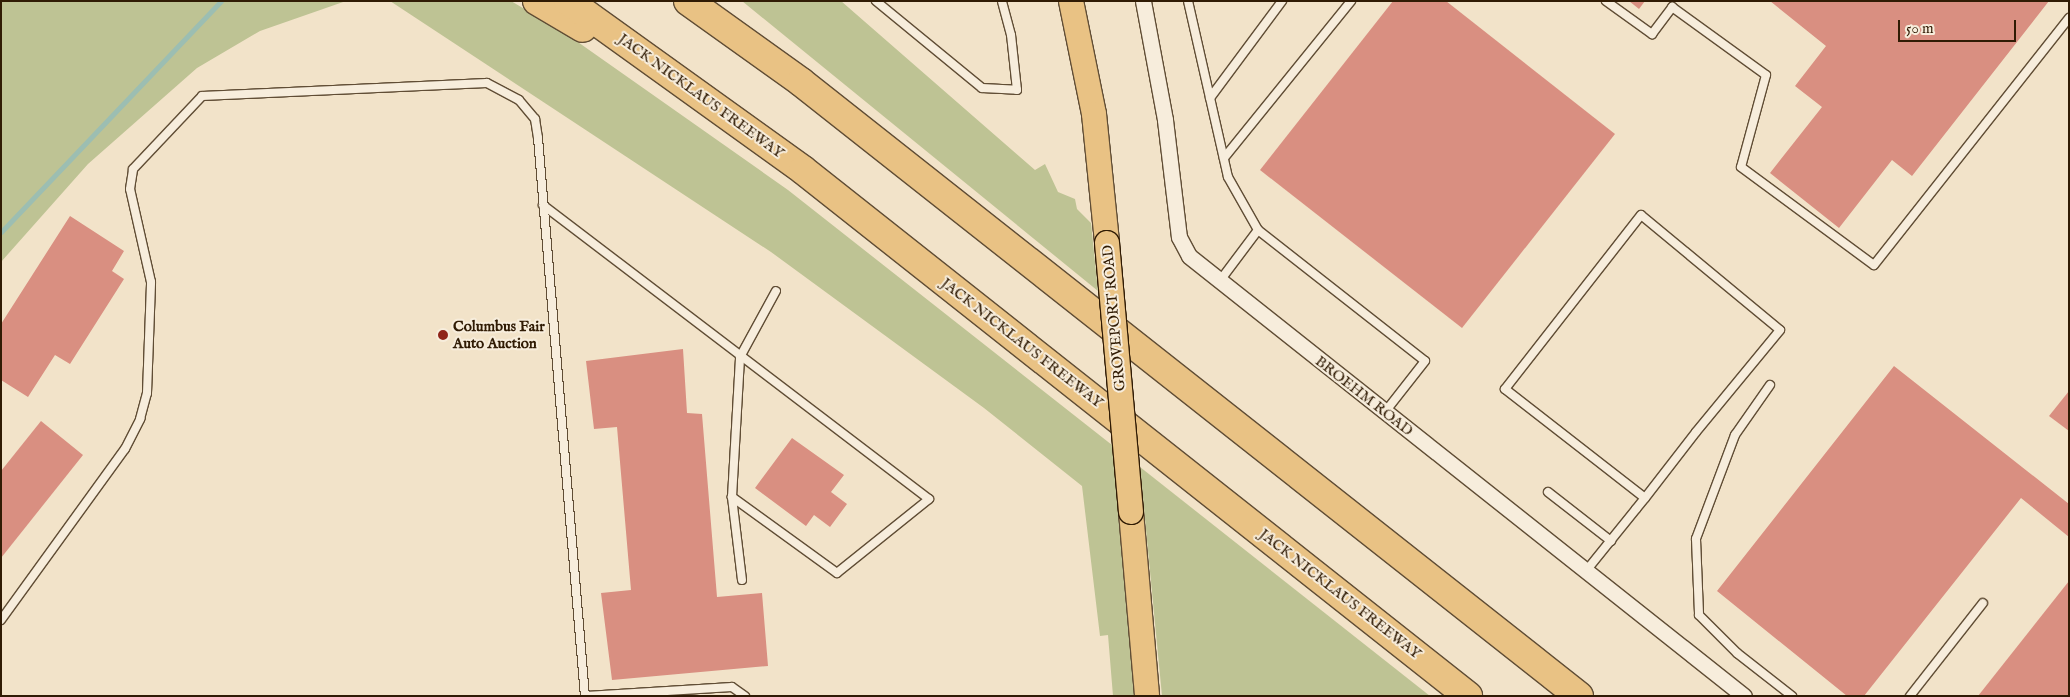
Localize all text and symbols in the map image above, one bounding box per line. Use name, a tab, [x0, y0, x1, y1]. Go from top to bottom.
scale bar	[1900, 10, 2018, 42]
text: 50 m	[1906, 19, 1934, 38]
street label: JACK NICKLAUS FREEWAY	[615, 30, 787, 162]
street label: GROVEPORT ROAD	[1099, 244, 1129, 392]
street label: JACK NICKLAUS FREEWAY	[937, 274, 1107, 412]
place label: Columbus Fair Auto Auction	[453, 317, 545, 352]
marker: Columbus Fair Auto Auction	[437, 329, 449, 341]
street label: BROEHM ROAD	[1311, 352, 1417, 440]
street label: JACK NICKLAUS FREEWAY	[1255, 525, 1425, 663]

